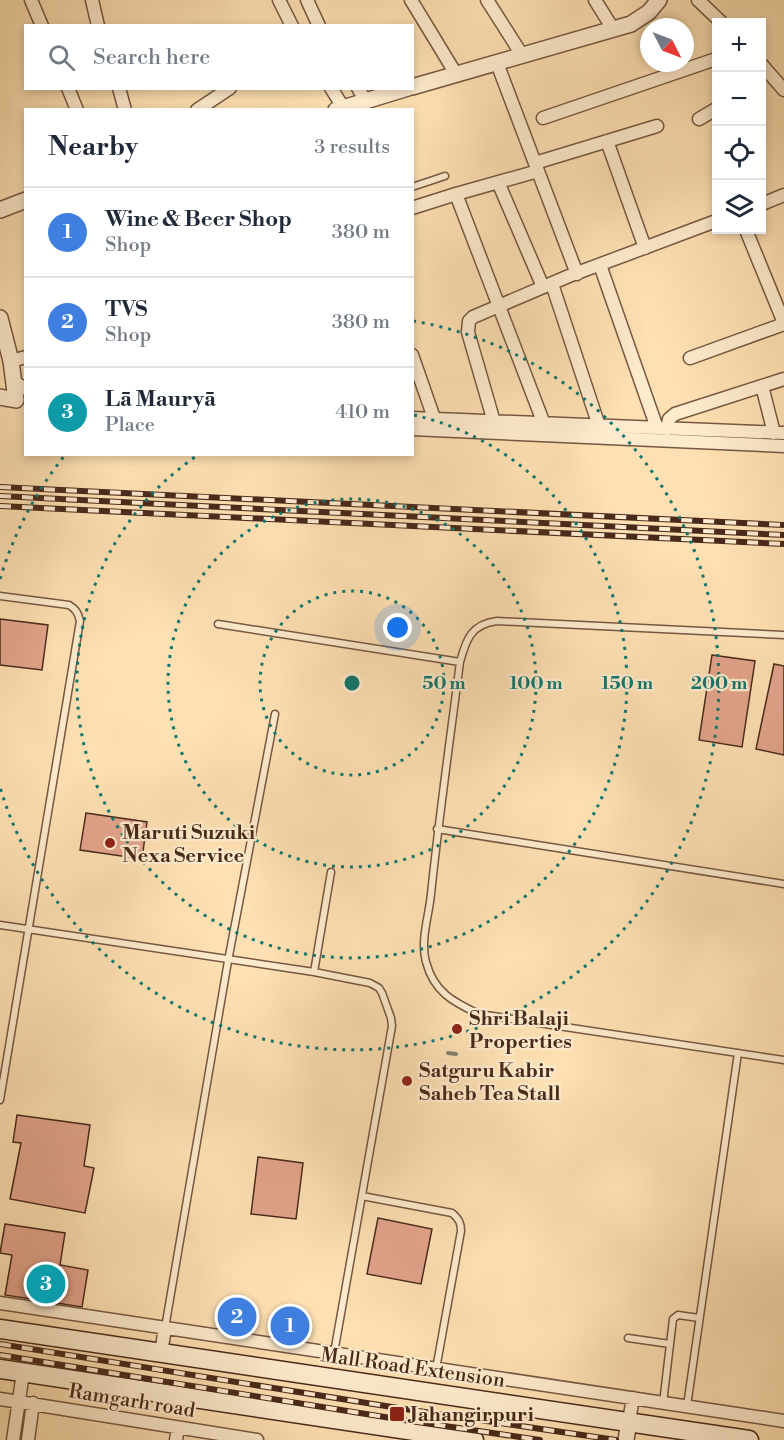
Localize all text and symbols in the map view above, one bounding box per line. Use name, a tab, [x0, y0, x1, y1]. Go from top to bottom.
north arrow	[640, 18, 694, 72]
map controls	[712, 18, 766, 234]
button: +	[712, 18, 766, 72]
search box	[24, 24, 414, 90]
icon: search	[45, 41, 78, 74]
text: Search here	[93, 44, 210, 71]
button: −	[712, 72, 766, 126]
button: locate	[712, 126, 766, 180]
text: Nearby	[48, 131, 138, 163]
text: 3 results	[314, 135, 390, 160]
button: layers	[712, 180, 766, 234]
text: Wine & Beer Shop	[105, 206, 292, 233]
text: 1	[63, 220, 72, 245]
text: 380 m	[332, 220, 390, 245]
text: Shop	[105, 233, 151, 258]
text: TVS	[105, 296, 147, 323]
text: 2	[61, 310, 74, 335]
text: 380 m	[332, 310, 390, 335]
text: Shop	[105, 323, 151, 348]
text: Lā Mauryā	[105, 386, 216, 413]
text: 3	[61, 400, 74, 425]
text: 410 m	[335, 400, 390, 425]
text: Place	[105, 413, 155, 438]
your location	[383, 613, 412, 642]
text: 50 m	[422, 672, 466, 695]
text: 100 m	[509, 672, 563, 695]
text: 150 m	[601, 672, 654, 695]
text: 200 m	[691, 672, 748, 695]
centre of rings	[342, 673, 362, 693]
place label: Maruti Suzuki Nexa Service	[122, 821, 256, 869]
marker: Maruti Suzuki Nexa Service	[103, 836, 117, 850]
place label: Shri Balaji Properties	[469, 1007, 572, 1055]
marker: Shri Balaji Properties	[450, 1022, 464, 1036]
place label: Satguru Kabir Saheb Tea Stall	[419, 1059, 561, 1107]
marker: Satguru Kabir Saheb Tea Stall	[400, 1074, 414, 1088]
pin: 3	[26, 1262, 66, 1306]
pin: 2	[218, 1294, 256, 1340]
pin: 1	[270, 1304, 310, 1348]
street label: Mall Road Extension	[319, 1343, 507, 1394]
street label: Ramgarh road	[67, 1379, 198, 1424]
place label: Jahangirpuri	[407, 1403, 535, 1428]
marker: Jahangirpuri	[388, 1405, 406, 1423]

